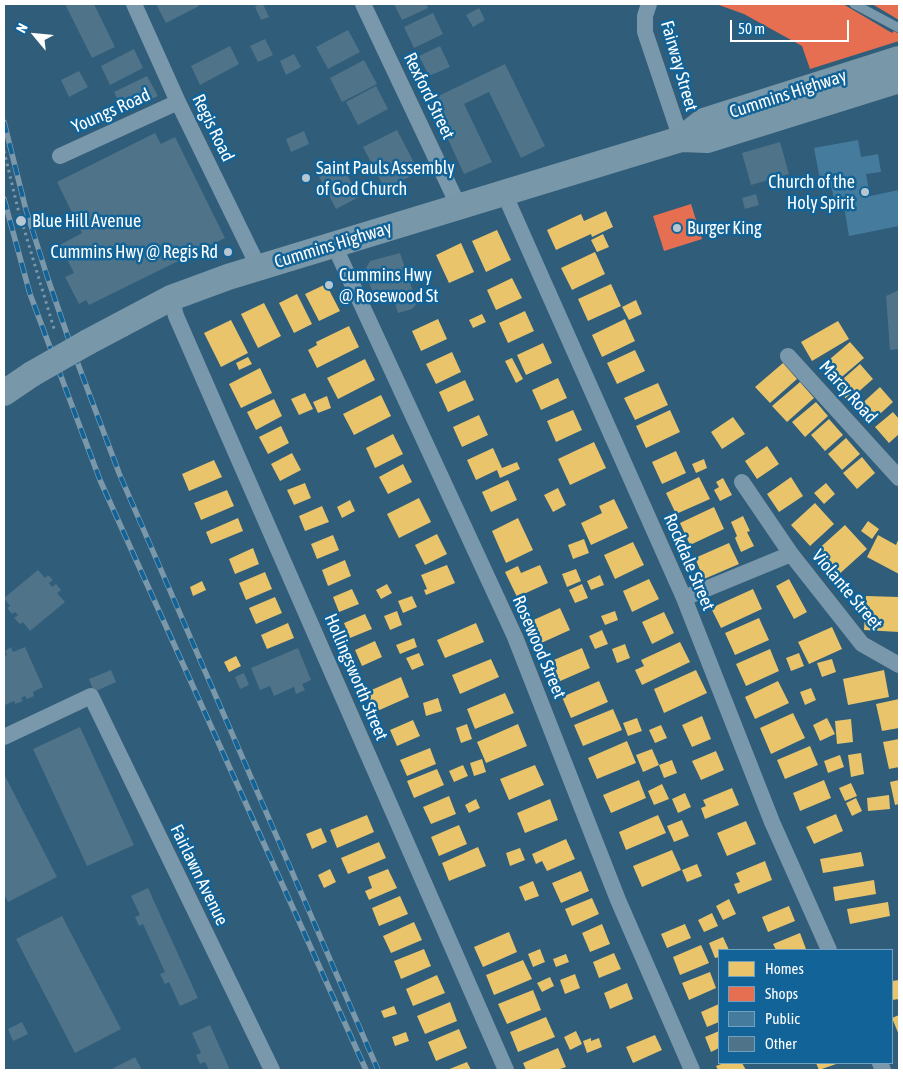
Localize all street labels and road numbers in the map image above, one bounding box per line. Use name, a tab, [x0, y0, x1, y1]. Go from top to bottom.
street label: Fairway Street	[656, 18, 702, 114]
street label: Rexford Street	[399, 49, 459, 143]
street label: Cummins Highway	[727, 65, 849, 123]
street label: Youngs Road	[68, 84, 154, 138]
street label: Regis Road	[187, 91, 239, 165]
street label: Cummins Highway	[272, 217, 394, 273]
street label: Marcy Road	[814, 356, 882, 428]
street label: Rockdale Street	[659, 510, 719, 614]
street label: Violante Street	[807, 545, 887, 635]
street label: Rosewood Street	[508, 592, 570, 702]
street label: Hollingsworth Street	[320, 610, 392, 744]
street label: Fairlawn Avenue	[165, 821, 233, 929]

